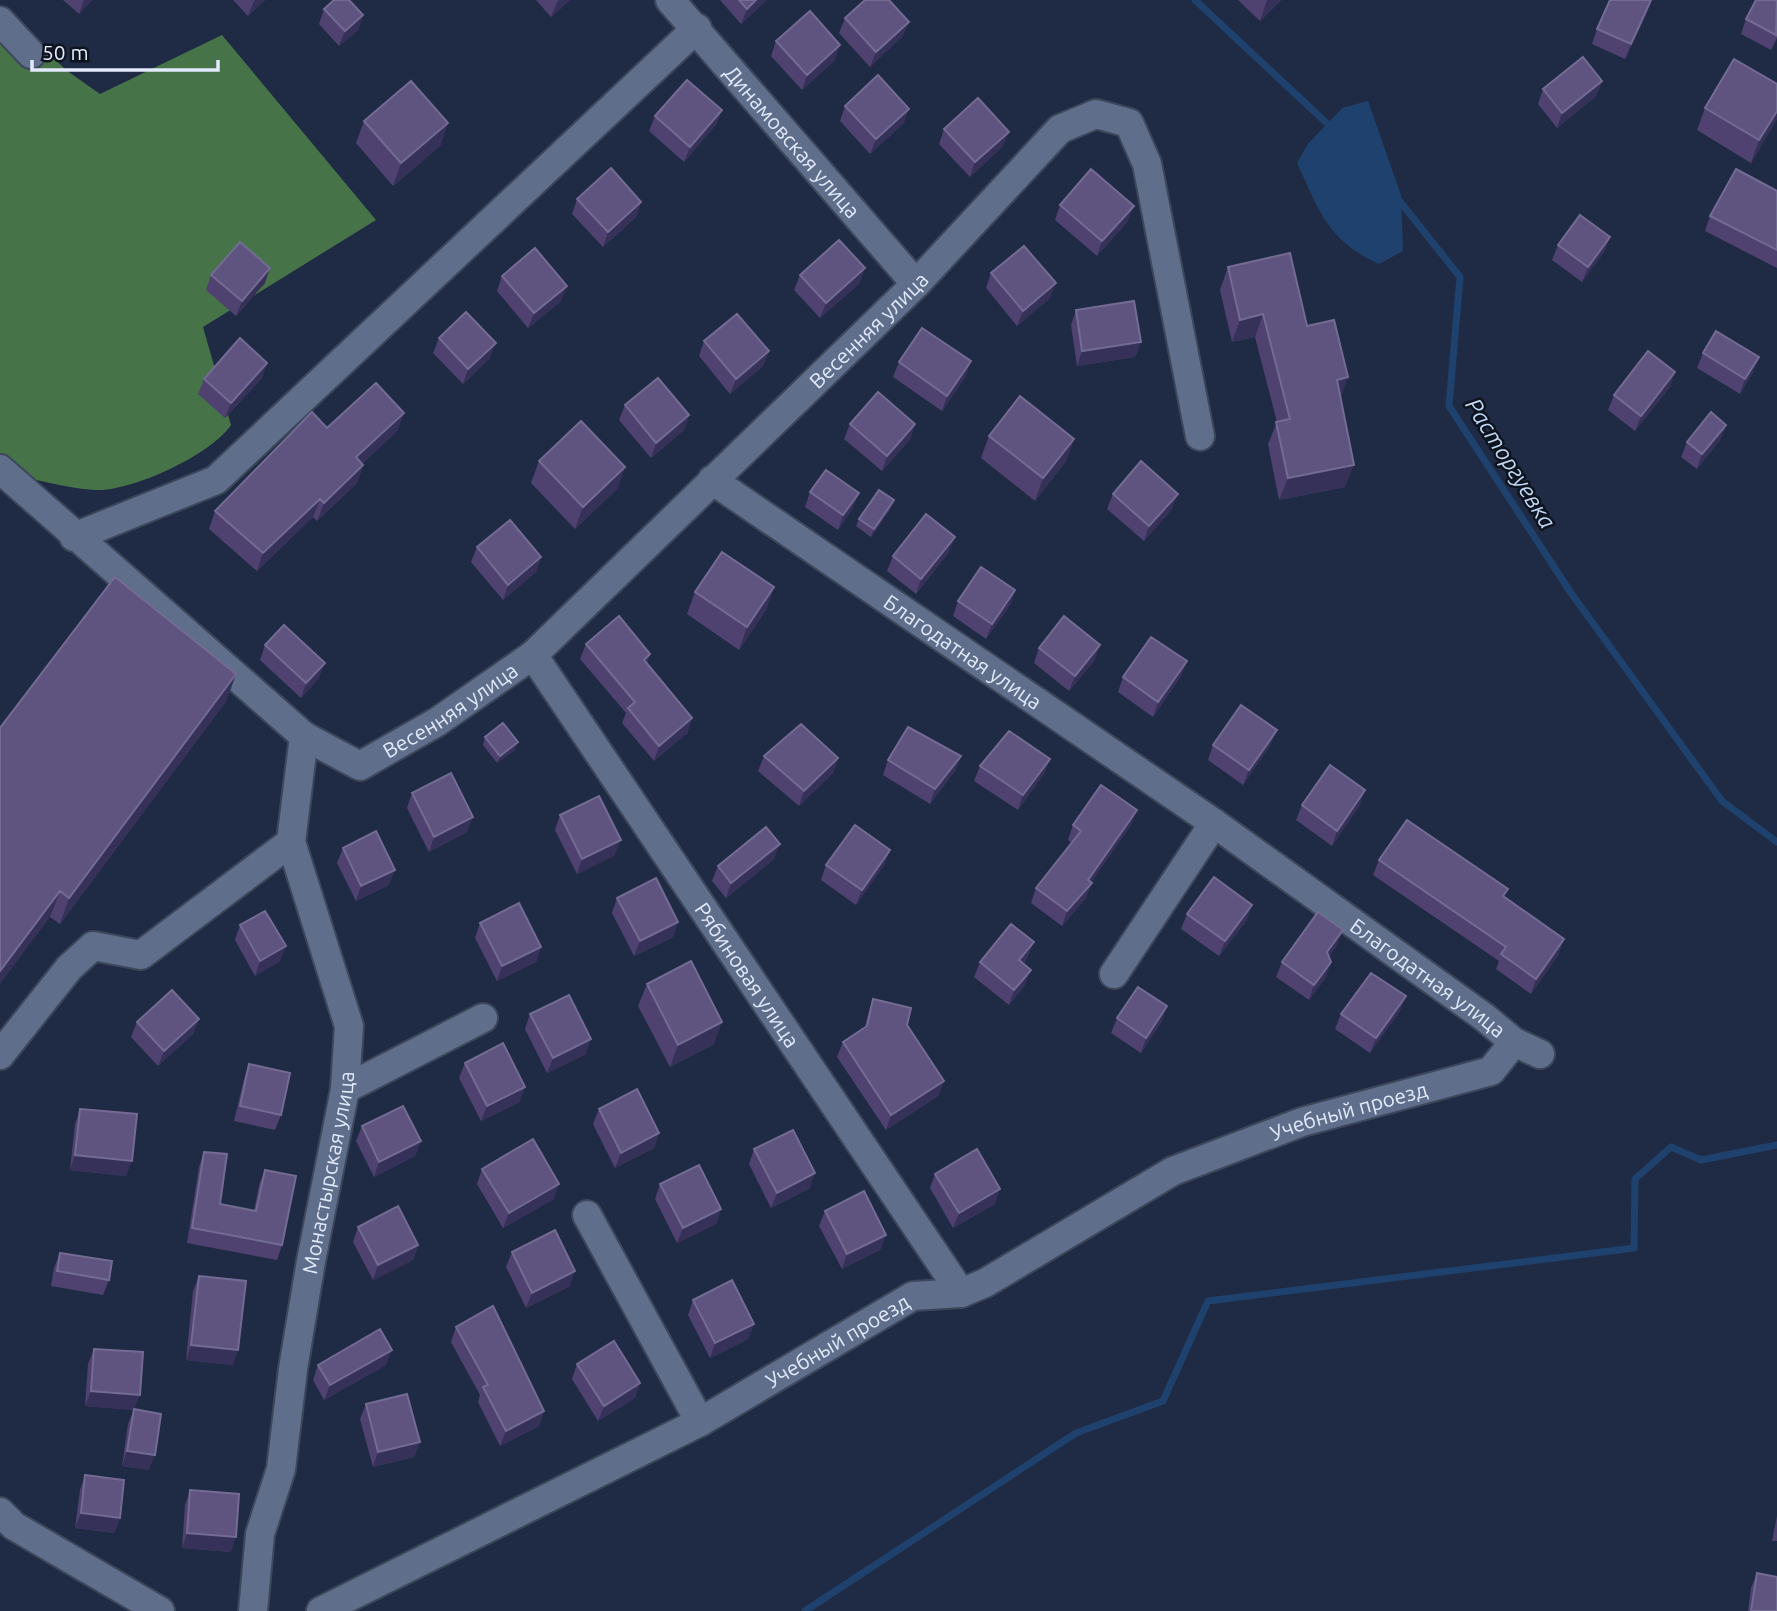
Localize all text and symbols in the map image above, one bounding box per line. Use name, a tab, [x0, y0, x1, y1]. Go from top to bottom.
scale bar	[32, 28, 217, 72]
text: 50 m	[42, 40, 89, 64]
street label: Динамовская улица	[720, 60, 865, 223]
street label: Весенняя улица	[804, 267, 933, 393]
water label: Расторгуевка	[1461, 393, 1561, 533]
street label: Благодатная улица	[879, 589, 1047, 714]
street label: Весенняя улица	[378, 658, 522, 763]
street label: Рябиновая улица	[690, 898, 805, 1052]
street label: Благодатная улица	[1346, 913, 1511, 1042]
street label: Монастырская улица	[297, 1070, 358, 1276]
street label: Учебный проезд	[1267, 1077, 1430, 1145]
street label: Учебный проезд	[761, 1289, 913, 1392]

